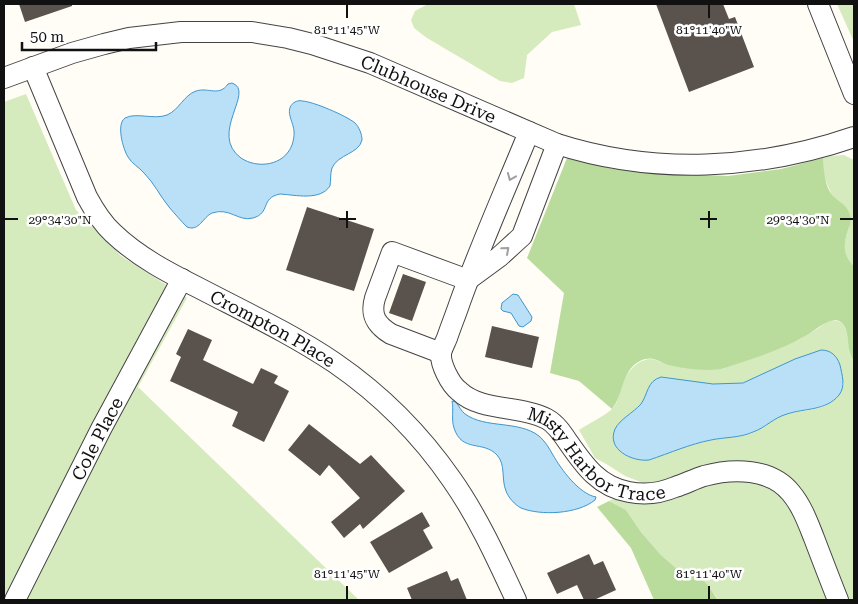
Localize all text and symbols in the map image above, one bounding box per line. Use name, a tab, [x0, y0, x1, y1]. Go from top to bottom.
scale bar	[22, 20, 156, 52]
text: 81°11'45"W	[314, 23, 381, 37]
text: 81°11'40"W	[676, 23, 743, 37]
text: 50 m	[30, 28, 65, 46]
street label: Clubhouse Drive	[359, 50, 500, 127]
one-way arrow	[506, 172, 517, 181]
text: 29°34'30"N	[28, 213, 92, 227]
text: 29°34'30"N	[766, 213, 830, 227]
one-way arrow	[501, 247, 510, 256]
street label: Crompton Place	[207, 285, 340, 371]
street label: Cole Place	[67, 393, 127, 483]
street label: Misty Harbor Trace	[525, 402, 667, 504]
text: 81°11'45"W	[314, 567, 381, 581]
text: 81°11'40"W	[676, 567, 743, 581]

